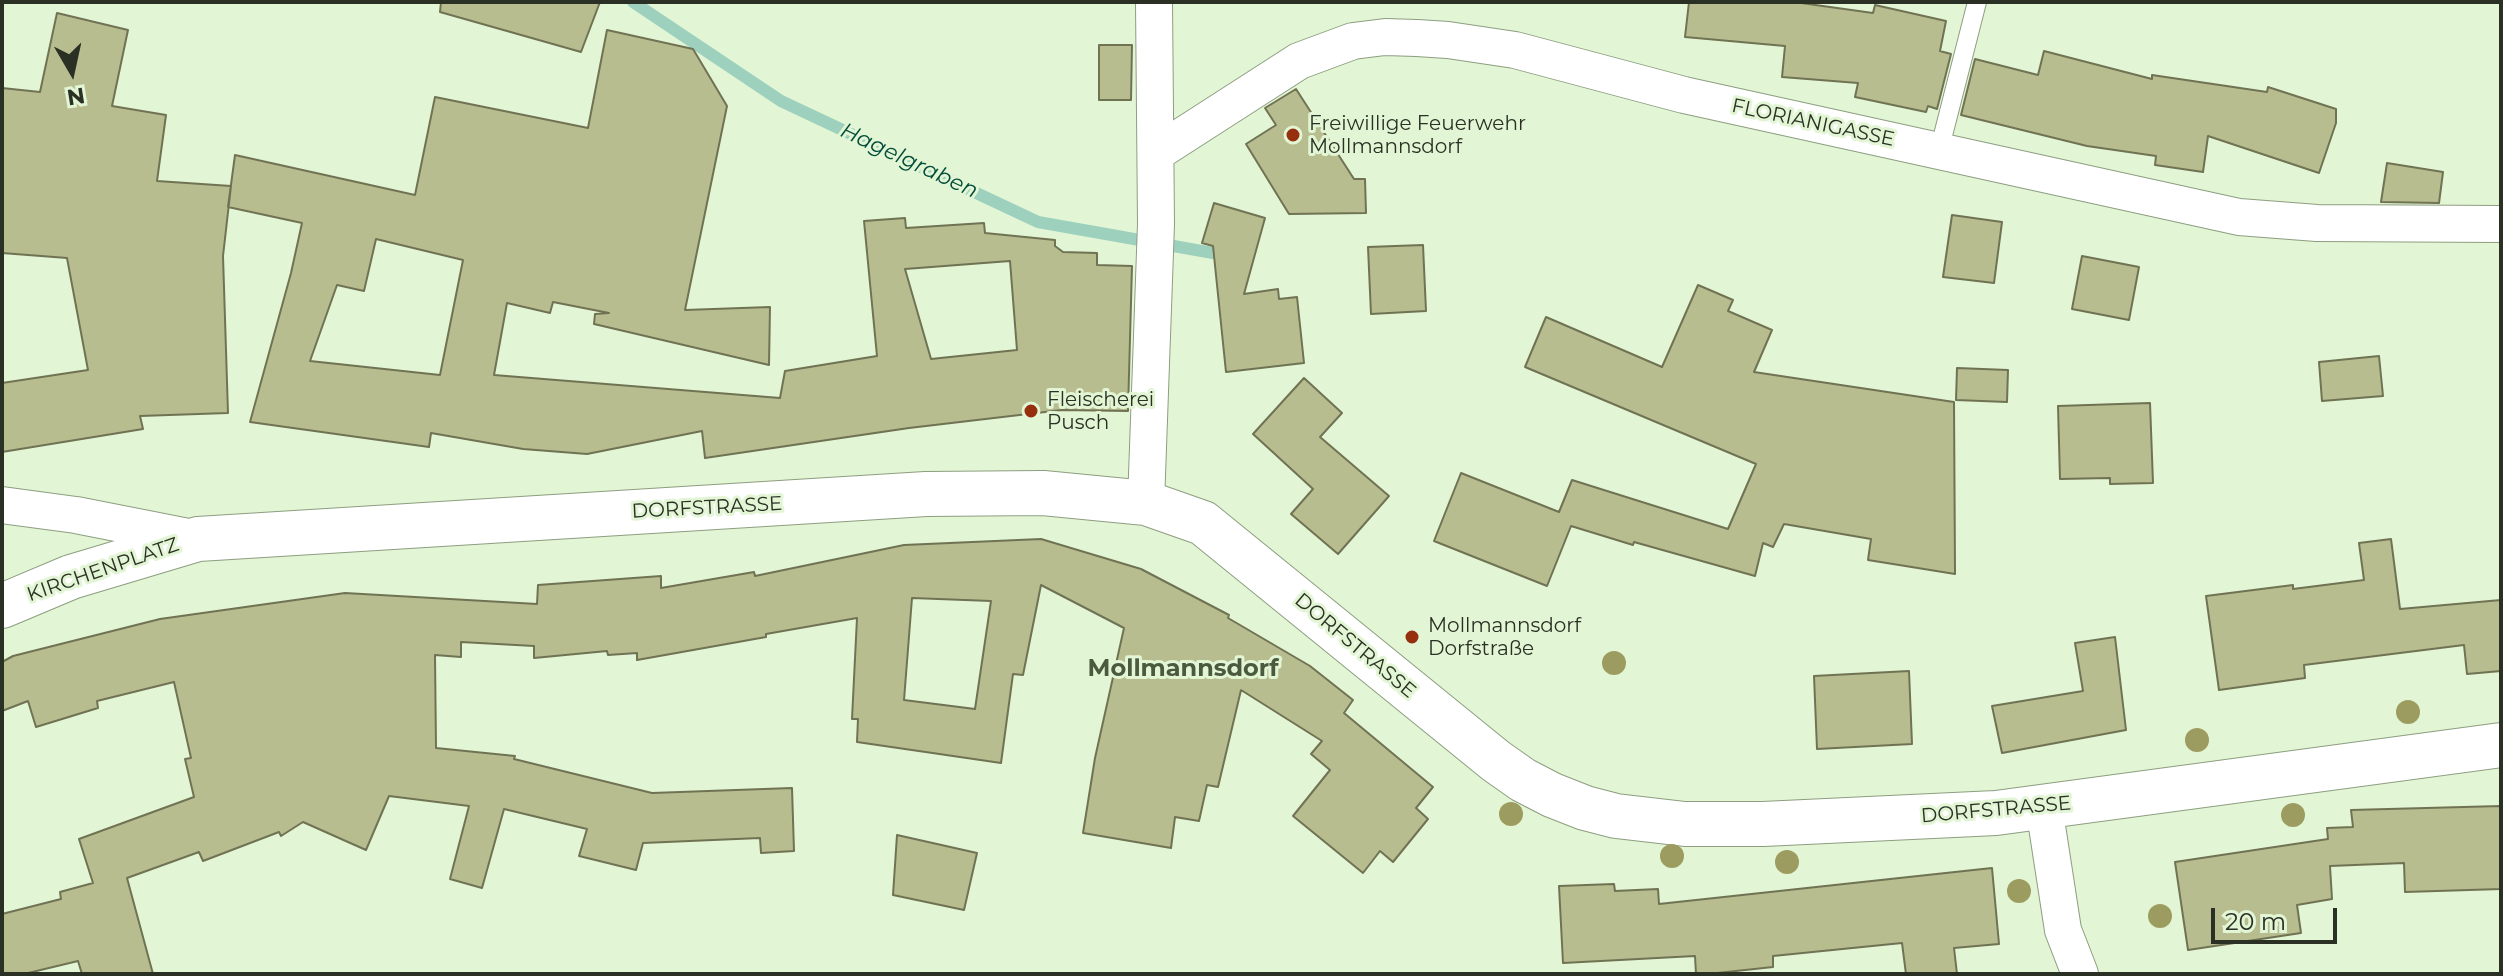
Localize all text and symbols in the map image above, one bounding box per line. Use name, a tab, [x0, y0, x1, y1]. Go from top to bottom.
north arrow	[32, 32, 112, 112]
text: N	[65, 81, 87, 111]
street label: FLORIANIGASSE	[1729, 94, 1897, 152]
place label: Freiwillige Feuerwehr Mollmannsdorf	[1309, 112, 1526, 159]
water label: Hagelgraben	[836, 118, 982, 204]
marker: Freiwillige Feuerwehr Mollmannsdorf	[1284, 126, 1302, 144]
place label: Fleischerei Pusch	[1047, 388, 1154, 435]
marker: Fleischerei Pusch	[1022, 402, 1040, 420]
street label: DORFSTRASSE	[631, 492, 783, 524]
street label: KIRCHENPLATZ	[24, 533, 182, 607]
street label: DORFSTRASSE	[1290, 588, 1420, 704]
place label: Mollmannsdorf Dorfstraße	[1428, 614, 1581, 661]
marker: Mollmannsdorf Dorfstraße	[1403, 628, 1421, 646]
district label: Mollmannsdorf	[1088, 655, 1278, 683]
street label: DORFSTRASSE	[1920, 791, 2072, 829]
scale bar	[2215, 892, 2341, 942]
text: 20 m	[2225, 907, 2286, 936]

